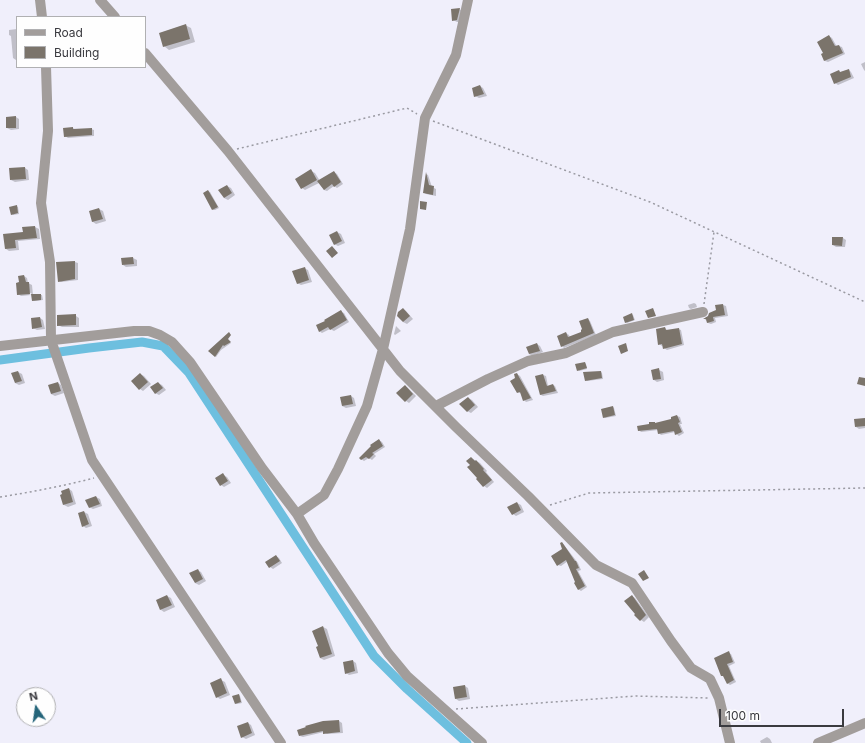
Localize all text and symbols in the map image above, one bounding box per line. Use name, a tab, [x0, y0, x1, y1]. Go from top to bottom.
legend	[16, 16, 146, 68]
text: Road	[54, 25, 83, 40]
text: Building	[54, 45, 99, 60]
north arrow	[16, 687, 56, 727]
text: N	[28, 689, 39, 704]
scale bar	[721, 701, 846, 727]
text: 100 m	[726, 708, 760, 723]

